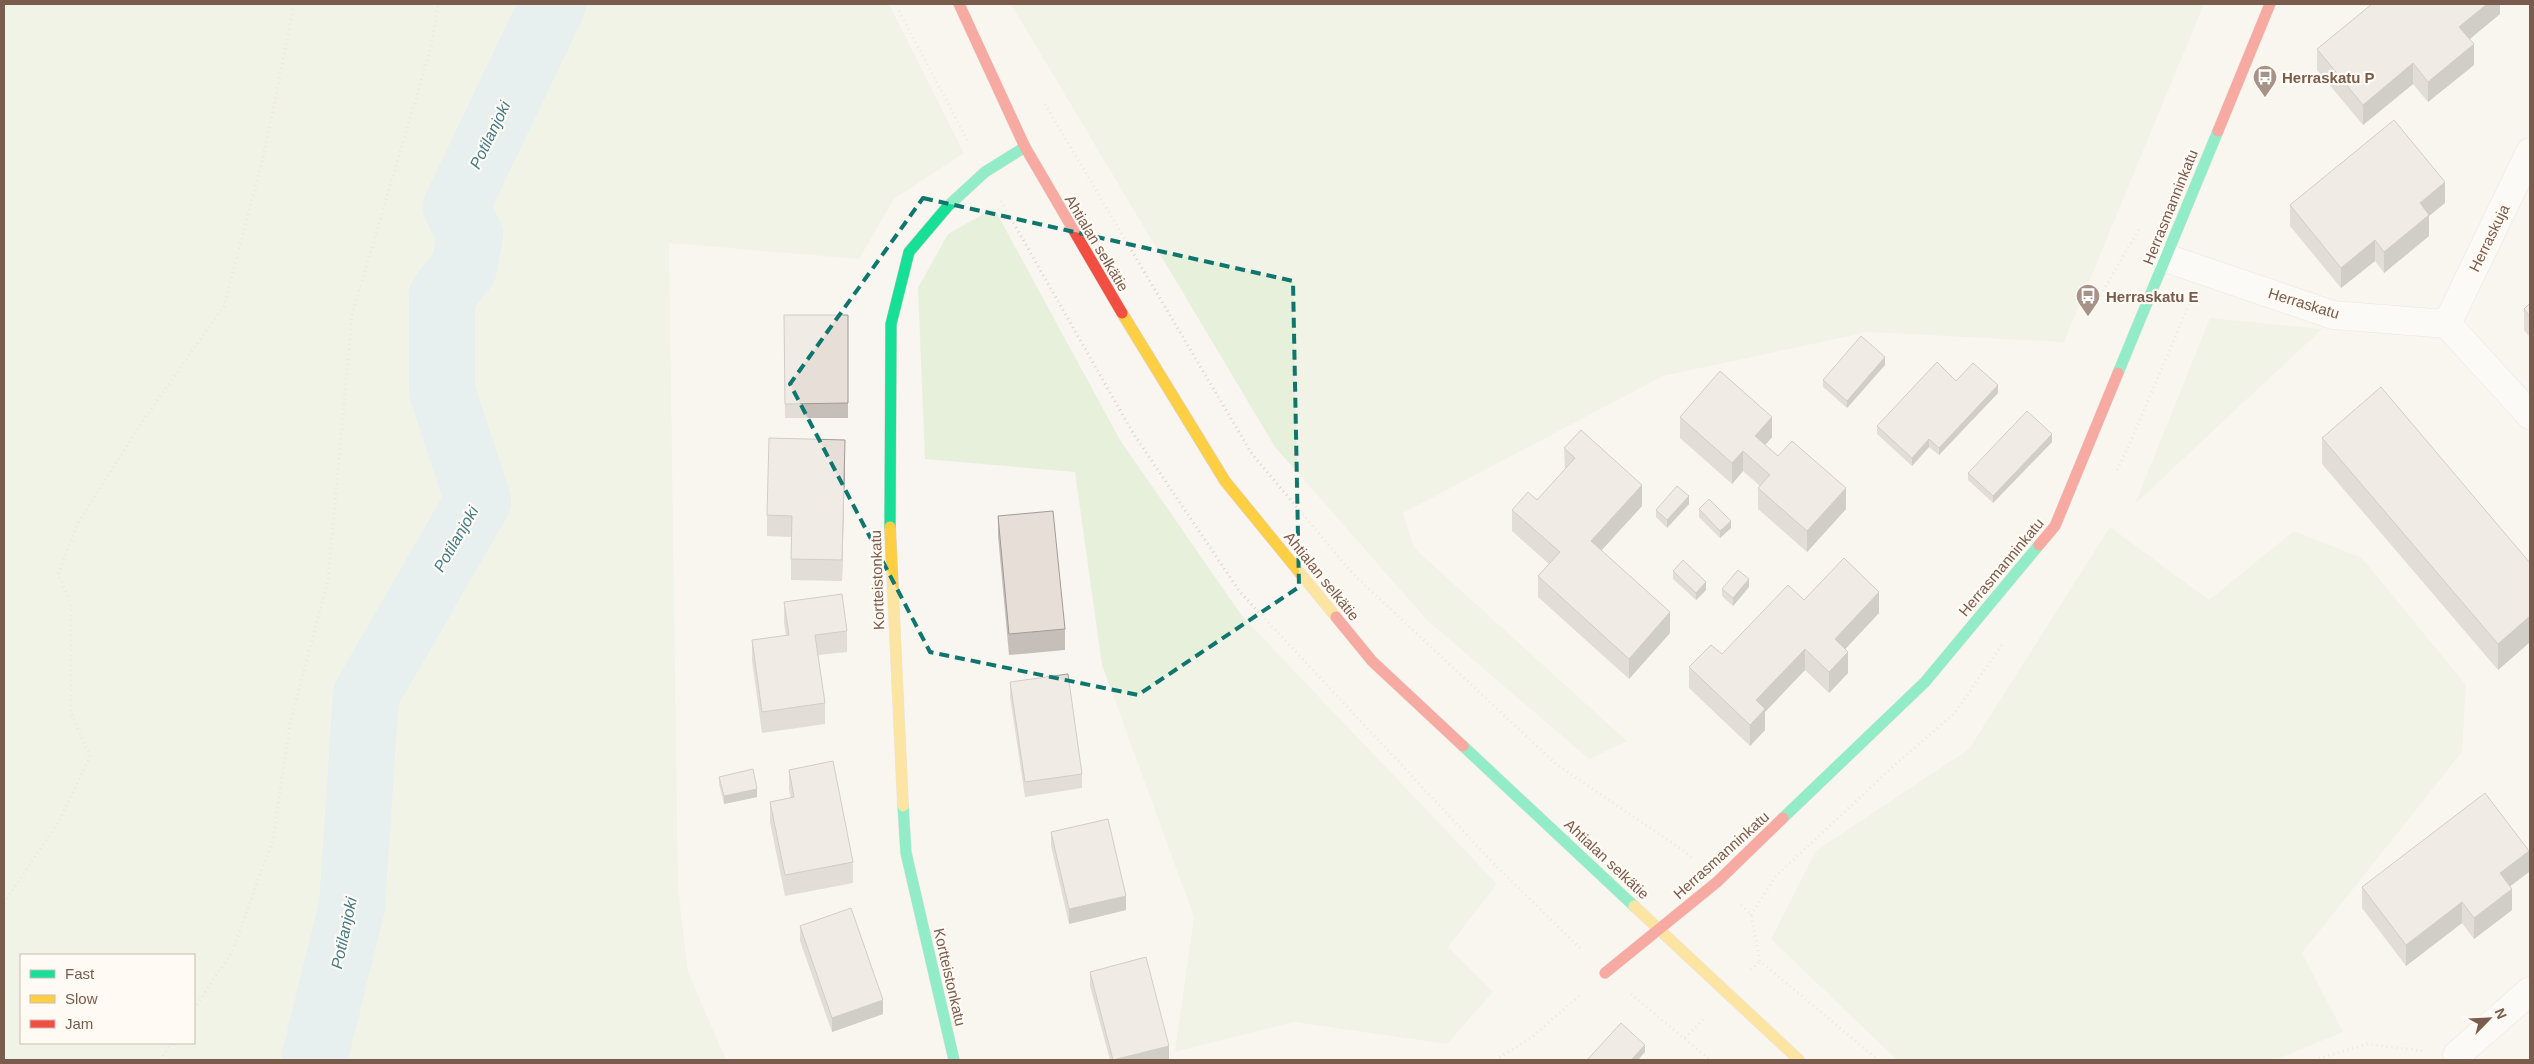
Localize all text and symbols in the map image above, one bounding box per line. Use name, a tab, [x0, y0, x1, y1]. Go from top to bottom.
bus stop icon: Herraskatu P	[2252, 64, 2278, 98]
place label: Herraskatu P	[2282, 69, 2375, 86]
water label: Potilanjoki	[466, 98, 514, 172]
street label: Herrasmanninkatu	[2139, 147, 2201, 267]
street label: Ahtialan selkätie	[1062, 192, 1132, 294]
street label: Herraskuja	[2465, 201, 2513, 274]
bus stop icon: Herraskatu E	[2075, 283, 2101, 317]
street label: Herraskatu	[2266, 284, 2342, 322]
place label: Herraskatu E	[2106, 288, 2199, 305]
water label: Potilanjoki	[430, 503, 482, 575]
street label: Herrasmanninkatu	[1955, 515, 2047, 619]
street label: Ahtialan selkätie	[1281, 528, 1363, 624]
street label: Kortteistonkatu	[867, 530, 887, 630]
street label: Herrasmanninkatu	[1670, 808, 1772, 902]
street label: Ahtialan selkätie	[1561, 816, 1653, 902]
water label: Potilanjoki	[328, 895, 360, 970]
street label: Kortteistonkatu	[930, 926, 970, 1028]
legend	[20, 954, 195, 1044]
text: Fast	[65, 965, 95, 982]
text: Slow	[65, 990, 98, 1007]
north arrow	[2464, 994, 2514, 1044]
text: N	[2492, 1006, 2510, 1022]
text: Jam	[65, 1015, 93, 1032]

